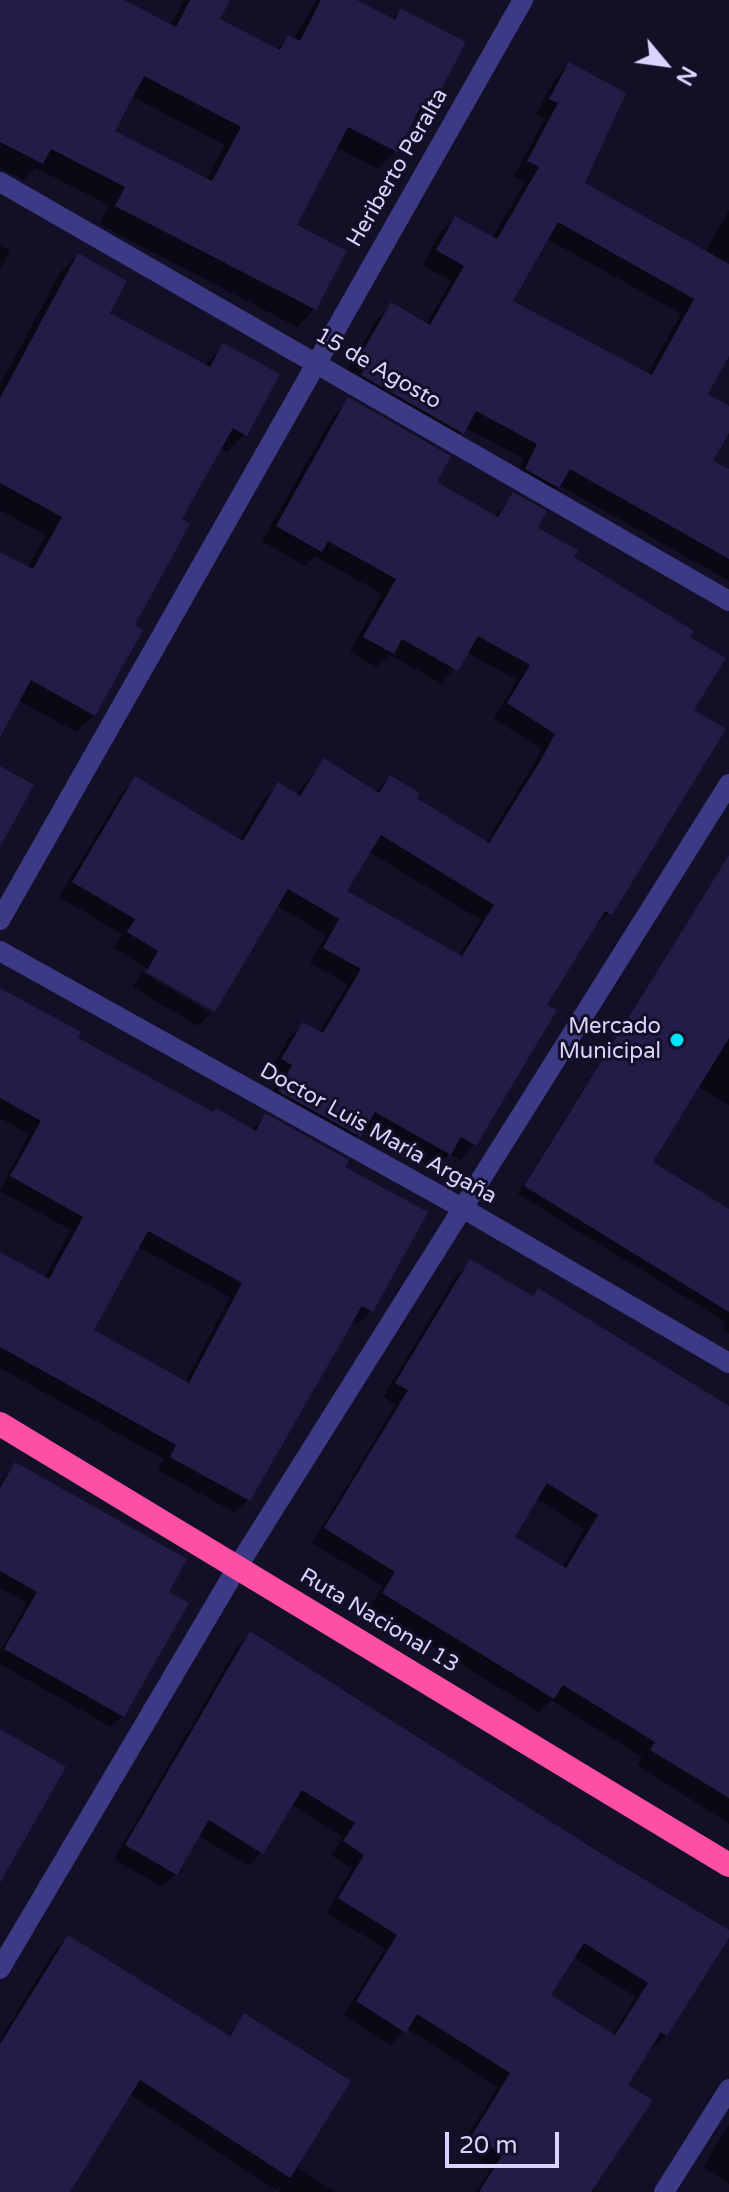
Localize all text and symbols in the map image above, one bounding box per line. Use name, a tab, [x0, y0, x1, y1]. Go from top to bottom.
north arrow	[625, 24, 705, 104]
text: N	[670, 62, 702, 90]
street label: Heriberto Peralta	[342, 84, 454, 252]
street label: 15 de Agosto	[310, 322, 446, 416]
place label: Mercado Municipal	[559, 1014, 661, 1066]
marker: Mercado Municipal	[668, 1031, 686, 1049]
street label: Doctor Luis María Argaña	[255, 1058, 501, 1210]
street label: Ruta Nacional 13	[295, 1563, 463, 1679]
scale bar	[449, 2116, 563, 2166]
text: 20 m	[459, 2131, 517, 2160]

